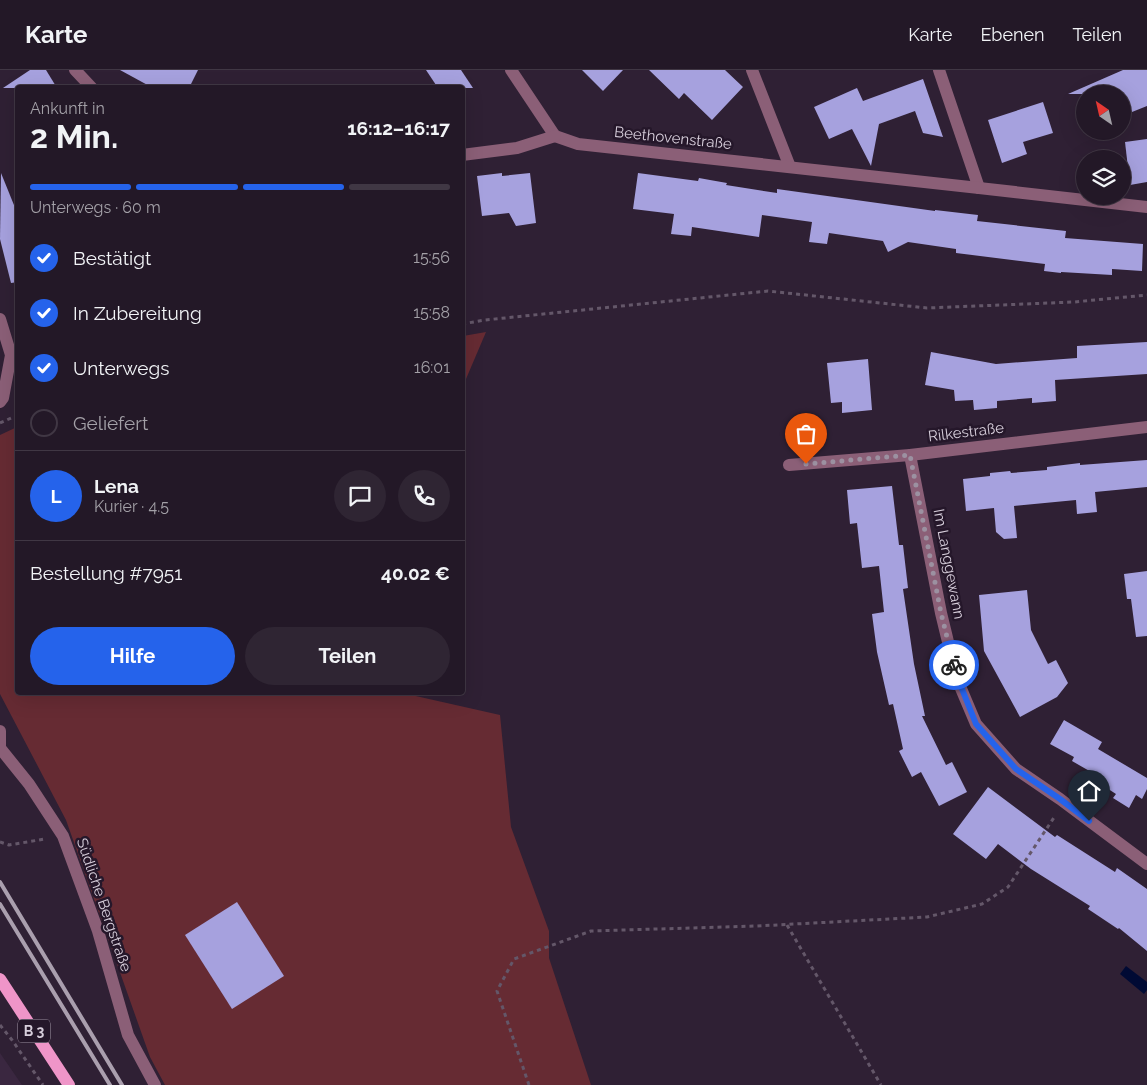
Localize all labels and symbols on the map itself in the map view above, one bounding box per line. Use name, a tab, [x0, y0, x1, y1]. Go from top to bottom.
north arrow	[1076, 85, 1131, 140]
street label: Beethovenstraße	[613, 123, 733, 153]
pin	[785, 413, 827, 464]
street label: Rilkestraße	[927, 418, 1005, 446]
street label: Im Langgewann	[929, 507, 969, 621]
courier	[929, 640, 979, 690]
pin	[1068, 770, 1110, 821]
street label: Südliche Bergstraße	[73, 836, 135, 974]
road number: B 3	[18, 1019, 50, 1042]

